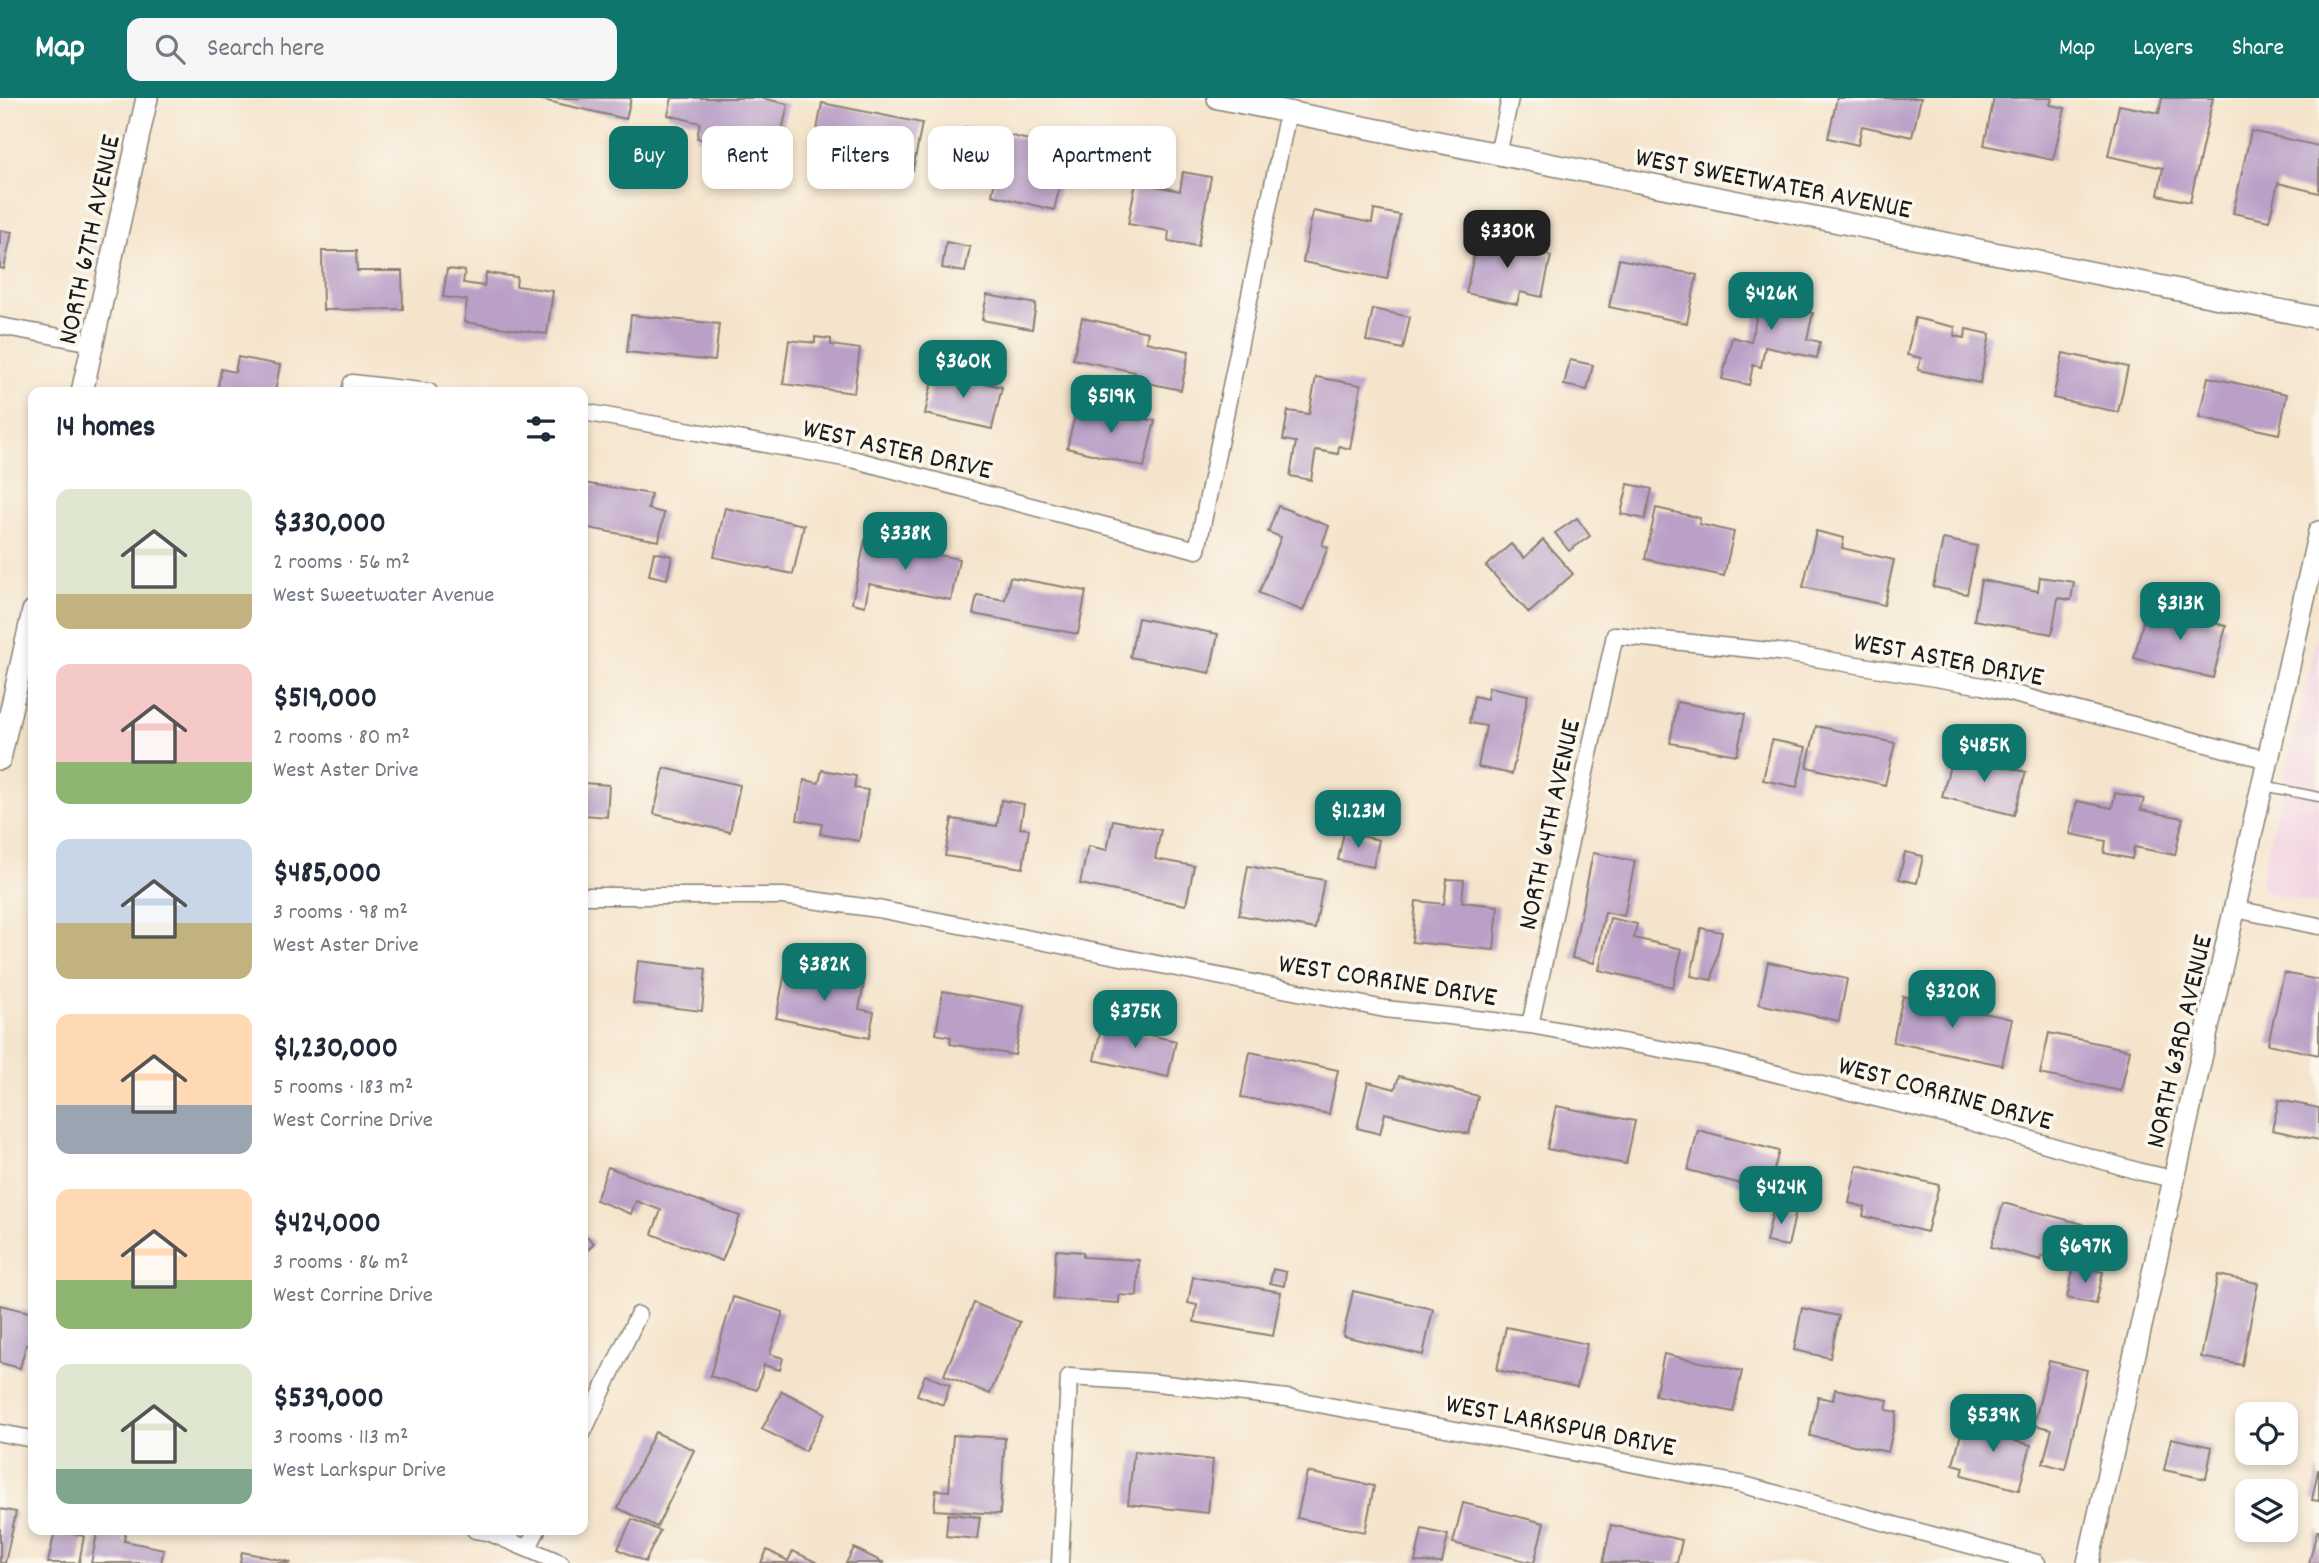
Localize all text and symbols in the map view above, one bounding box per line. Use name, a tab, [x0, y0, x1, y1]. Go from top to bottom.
search box	[127, 18, 617, 81]
text: Map	[35, 26, 85, 73]
icon: search	[151, 30, 189, 68]
text: Search here	[207, 31, 325, 68]
text: Map	[2059, 32, 2095, 66]
text: Layers	[2133, 32, 2194, 66]
text: Share	[2232, 32, 2284, 66]
chip: Buy	[609, 126, 688, 189]
chip: Rent	[702, 126, 793, 189]
chip: Filters	[807, 126, 914, 189]
chip: New	[928, 126, 1014, 189]
chip: Apartment	[1028, 126, 1176, 189]
street label: NORTH 67TH AVENUE	[50, 131, 134, 349]
street label: WEST SWEETWATER AVENUE	[1631, 140, 1915, 232]
pin: $330K	[1458, 211, 1556, 270]
text: $330K	[1479, 216, 1535, 249]
pin: $426K	[1722, 272, 1820, 332]
text: $426K	[1744, 278, 1798, 311]
pin: $360K	[914, 341, 1012, 400]
text: $360K	[935, 346, 991, 379]
pin: $519K	[1062, 376, 1160, 435]
text: $519K	[1087, 381, 1135, 414]
text: 14 homes	[56, 408, 155, 451]
icon: filters	[522, 410, 560, 448]
street label: WEST ASTER DRIVE	[798, 411, 996, 493]
text: $330,000	[273, 504, 386, 547]
pin: $338K	[856, 512, 954, 572]
icon: home	[112, 517, 196, 601]
text: $338K	[879, 518, 931, 551]
text: 2 rooms · 56 m²	[273, 547, 410, 580]
text: West Sweetwater Avenue	[273, 580, 494, 613]
pin: $313K	[2131, 582, 2229, 642]
text: $313K	[2156, 588, 2204, 621]
street label: WEST ASTER DRIVE	[1849, 624, 2047, 700]
text: $519,000	[273, 679, 377, 722]
icon: home	[112, 692, 196, 776]
street label: NORTH 64TH AVENUE	[1510, 716, 1594, 934]
text: 2 rooms · 80 m²	[273, 722, 410, 755]
pin: $485K	[1935, 724, 2033, 784]
text: $485K	[1958, 730, 2010, 763]
text: West Aster Drive	[273, 755, 419, 788]
pin: $1.23M	[1301, 790, 1415, 850]
text: $1.23M	[1331, 796, 1385, 829]
text: $485,000	[273, 854, 381, 897]
icon: home	[112, 867, 196, 951]
text: 3 rooms · 98 m²	[273, 897, 408, 930]
text: West Aster Drive	[273, 930, 419, 963]
street label: NORTH 63RD AVENUE	[2138, 931, 2226, 1153]
pin: $382K	[775, 944, 873, 1003]
street label: WEST CORRINE DRIVE	[1275, 946, 1500, 1020]
text: $382K	[798, 949, 850, 982]
pin: $320K	[1903, 970, 2001, 1030]
text: $320K	[1924, 976, 1980, 1009]
pin: $375K	[1086, 990, 1184, 1050]
text: $375K	[1109, 996, 1161, 1029]
text: $1,230,000	[273, 1029, 398, 1072]
icon: home	[112, 1042, 196, 1126]
street label: WEST CORRINE DRIVE	[1833, 1048, 2057, 1144]
text: 5 rooms · 183 m²	[273, 1072, 413, 1105]
text: West Corrine Drive	[273, 1105, 433, 1138]
pin: $424K	[1732, 1166, 1830, 1226]
text: $424K	[1755, 1172, 1807, 1205]
text: $424,000	[273, 1204, 381, 1247]
icon: home	[112, 1217, 196, 1301]
pin: $697K	[2036, 1226, 2134, 1285]
text: $697K	[2059, 1231, 2111, 1264]
text: 3 rooms · 86 m²	[273, 1247, 409, 1280]
text: West Corrine Drive	[273, 1280, 433, 1313]
text: $539,000	[273, 1379, 384, 1422]
street label: WEST LARKSPUR DRIVE	[1442, 1386, 1679, 1470]
icon: home	[112, 1392, 196, 1476]
pin: $539K	[1944, 1394, 2042, 1454]
text: $539K	[1966, 1400, 2020, 1433]
map controls	[2235, 1402, 2298, 1542]
button: locate	[2235, 1402, 2298, 1465]
text: 3 rooms · 113 m²	[273, 1422, 409, 1455]
text: West Larkspur Drive	[273, 1455, 446, 1488]
button: layers	[2235, 1479, 2298, 1542]

